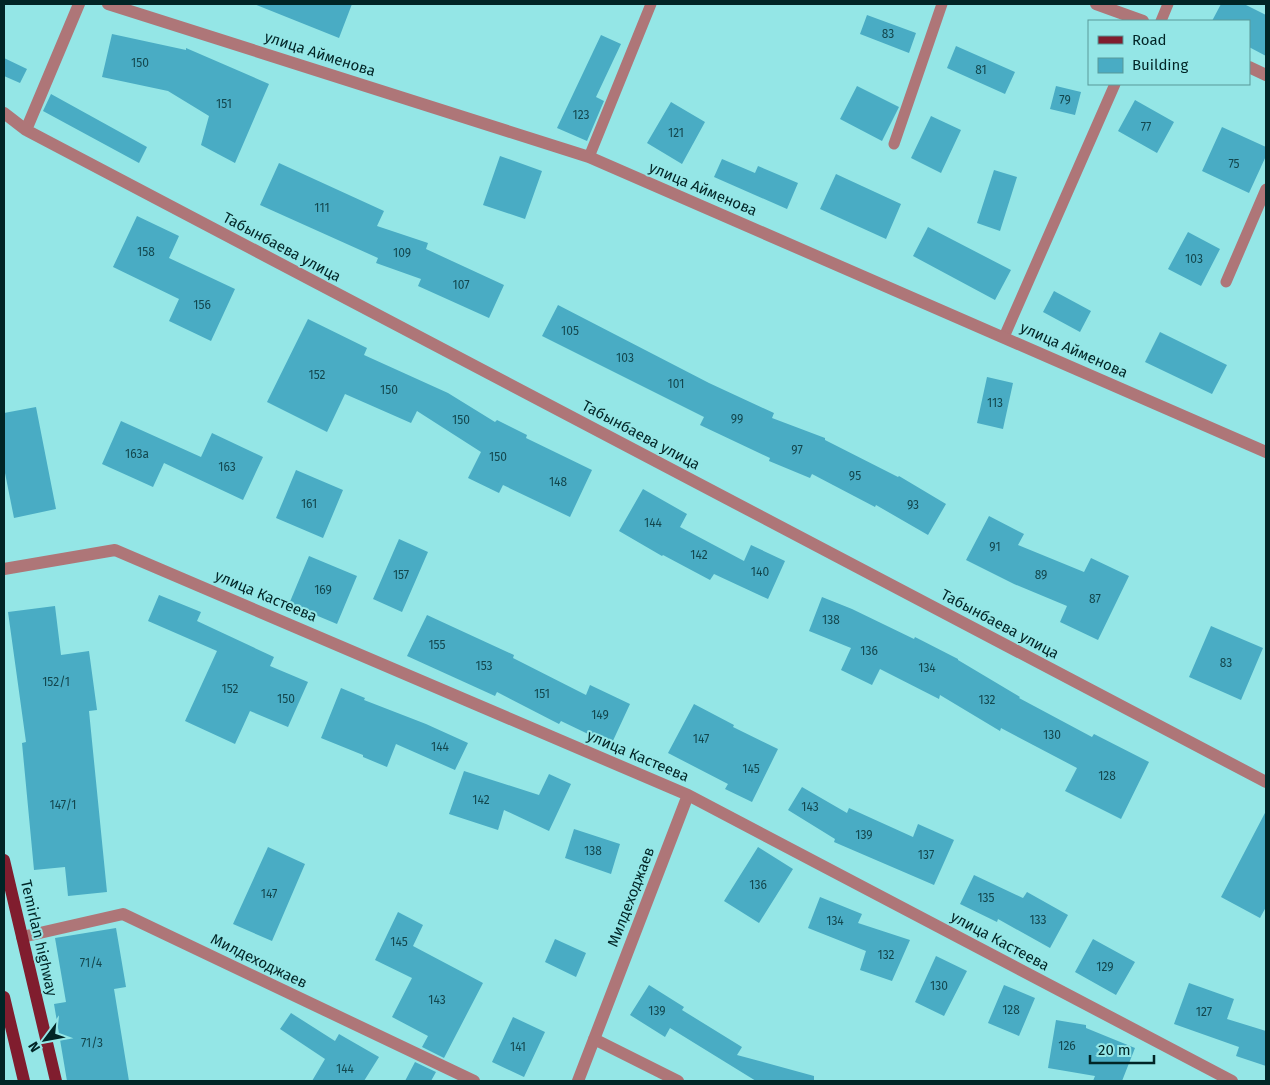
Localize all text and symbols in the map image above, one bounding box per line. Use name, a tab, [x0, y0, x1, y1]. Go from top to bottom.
legend	[1088, 20, 1250, 85]
house number: 83	[882, 27, 894, 41]
street label: улица Айменова	[262, 28, 378, 80]
text: Road	[1132, 31, 1167, 49]
house number: 150	[131, 56, 149, 70]
text: Building	[1132, 56, 1188, 74]
house number: 81	[975, 63, 987, 77]
house number: 79	[1059, 93, 1071, 107]
house number: 151	[216, 97, 232, 111]
house number: 123	[572, 108, 590, 122]
house number: 77	[1141, 120, 1151, 134]
house number: 121	[668, 126, 684, 140]
house number: 75	[1228, 157, 1240, 171]
street label: улица Айменова	[646, 158, 760, 220]
house number: 111	[314, 201, 330, 215]
street label: Табынбаева улица	[220, 208, 344, 286]
house number: 158	[137, 245, 155, 259]
house number: 109	[393, 246, 411, 260]
house number: 103	[1185, 252, 1203, 266]
house number: 107	[453, 278, 469, 292]
house number: 156	[193, 298, 211, 312]
street label: улица Айменова	[1017, 318, 1131, 382]
house number: 105	[561, 324, 579, 338]
house number: 103	[616, 351, 634, 365]
house number: 152	[308, 368, 326, 382]
house number: 101	[668, 377, 684, 391]
house number: 150	[380, 383, 398, 397]
street label: Табынбаева улица	[579, 396, 703, 474]
house number: 113	[987, 396, 1003, 410]
house number: 99	[731, 412, 743, 426]
house number: 150	[452, 413, 470, 427]
house number: 97	[791, 443, 803, 457]
house number: 163а	[125, 447, 149, 461]
house number: 150	[489, 450, 507, 464]
house number: 163	[218, 460, 236, 474]
house number: 95	[849, 469, 861, 483]
house number: 148	[549, 475, 567, 489]
house number: 161	[301, 497, 317, 511]
house number: 93	[907, 498, 919, 512]
house number: 144	[644, 516, 663, 530]
house number: 91	[989, 540, 1001, 554]
house number: 142	[690, 548, 708, 562]
house number: 140	[751, 565, 769, 579]
street label: улица Кастеева	[212, 566, 320, 626]
house number: 157	[393, 568, 409, 582]
house number: 89	[1035, 568, 1047, 582]
house number: 169	[314, 583, 332, 597]
street label: Табынбаева улица	[938, 585, 1062, 663]
house number: 87	[1089, 592, 1101, 606]
house number: 138	[822, 613, 840, 627]
house number: 155	[428, 638, 446, 652]
house number: 136	[860, 644, 878, 658]
house number: 83	[1220, 656, 1232, 670]
house number: 153	[475, 659, 493, 673]
house number: 134	[918, 661, 936, 675]
house number: 152/1	[42, 675, 70, 689]
house number: 152	[221, 682, 239, 696]
house number: 151	[534, 687, 550, 701]
house number: 150	[277, 692, 295, 706]
house number: 132	[978, 693, 996, 707]
house number: 149	[591, 708, 609, 722]
street label: улица Кастеева	[584, 726, 692, 786]
house number: 130	[1043, 728, 1061, 742]
house number: 147	[693, 732, 709, 746]
house number: 144	[431, 740, 450, 754]
house number: 145	[742, 762, 760, 776]
house number: 128	[1098, 769, 1116, 783]
house number: 142	[472, 793, 490, 807]
house number: 147/1	[50, 798, 76, 812]
house number: 143	[801, 800, 819, 814]
house number: 139	[855, 828, 873, 842]
house number: 138	[584, 844, 602, 858]
street label: Милдеходжаев	[604, 845, 658, 949]
house number: 137	[918, 848, 934, 862]
street label: Temirlan highway	[17, 878, 61, 998]
house number: 136	[749, 878, 767, 892]
house number: 147	[261, 887, 277, 901]
house number: 135	[977, 891, 995, 905]
street label: улица Кастеева	[948, 907, 1052, 975]
house number: 133	[1029, 913, 1047, 927]
house number: 134	[826, 914, 844, 928]
street label: Милдеходжаев	[208, 930, 310, 992]
house number: 145	[390, 935, 408, 949]
house number: 132	[877, 948, 895, 962]
house number: 71/4	[80, 956, 103, 970]
house number: 129	[1096, 960, 1114, 974]
house number: 130	[930, 979, 948, 993]
house number: 143	[428, 993, 446, 1007]
house number: 128	[1002, 1003, 1020, 1017]
house number: 139	[648, 1004, 666, 1018]
house number: 127	[1196, 1005, 1212, 1019]
north arrow	[20, 1015, 70, 1065]
scale bar	[1090, 1032, 1154, 1064]
house number: 71/3	[81, 1036, 103, 1050]
text: N	[25, 1038, 44, 1055]
house number: 126	[1058, 1039, 1076, 1053]
house number: 141	[510, 1040, 526, 1054]
text: 20 m	[1098, 1041, 1131, 1059]
house number: 144	[336, 1062, 355, 1076]

